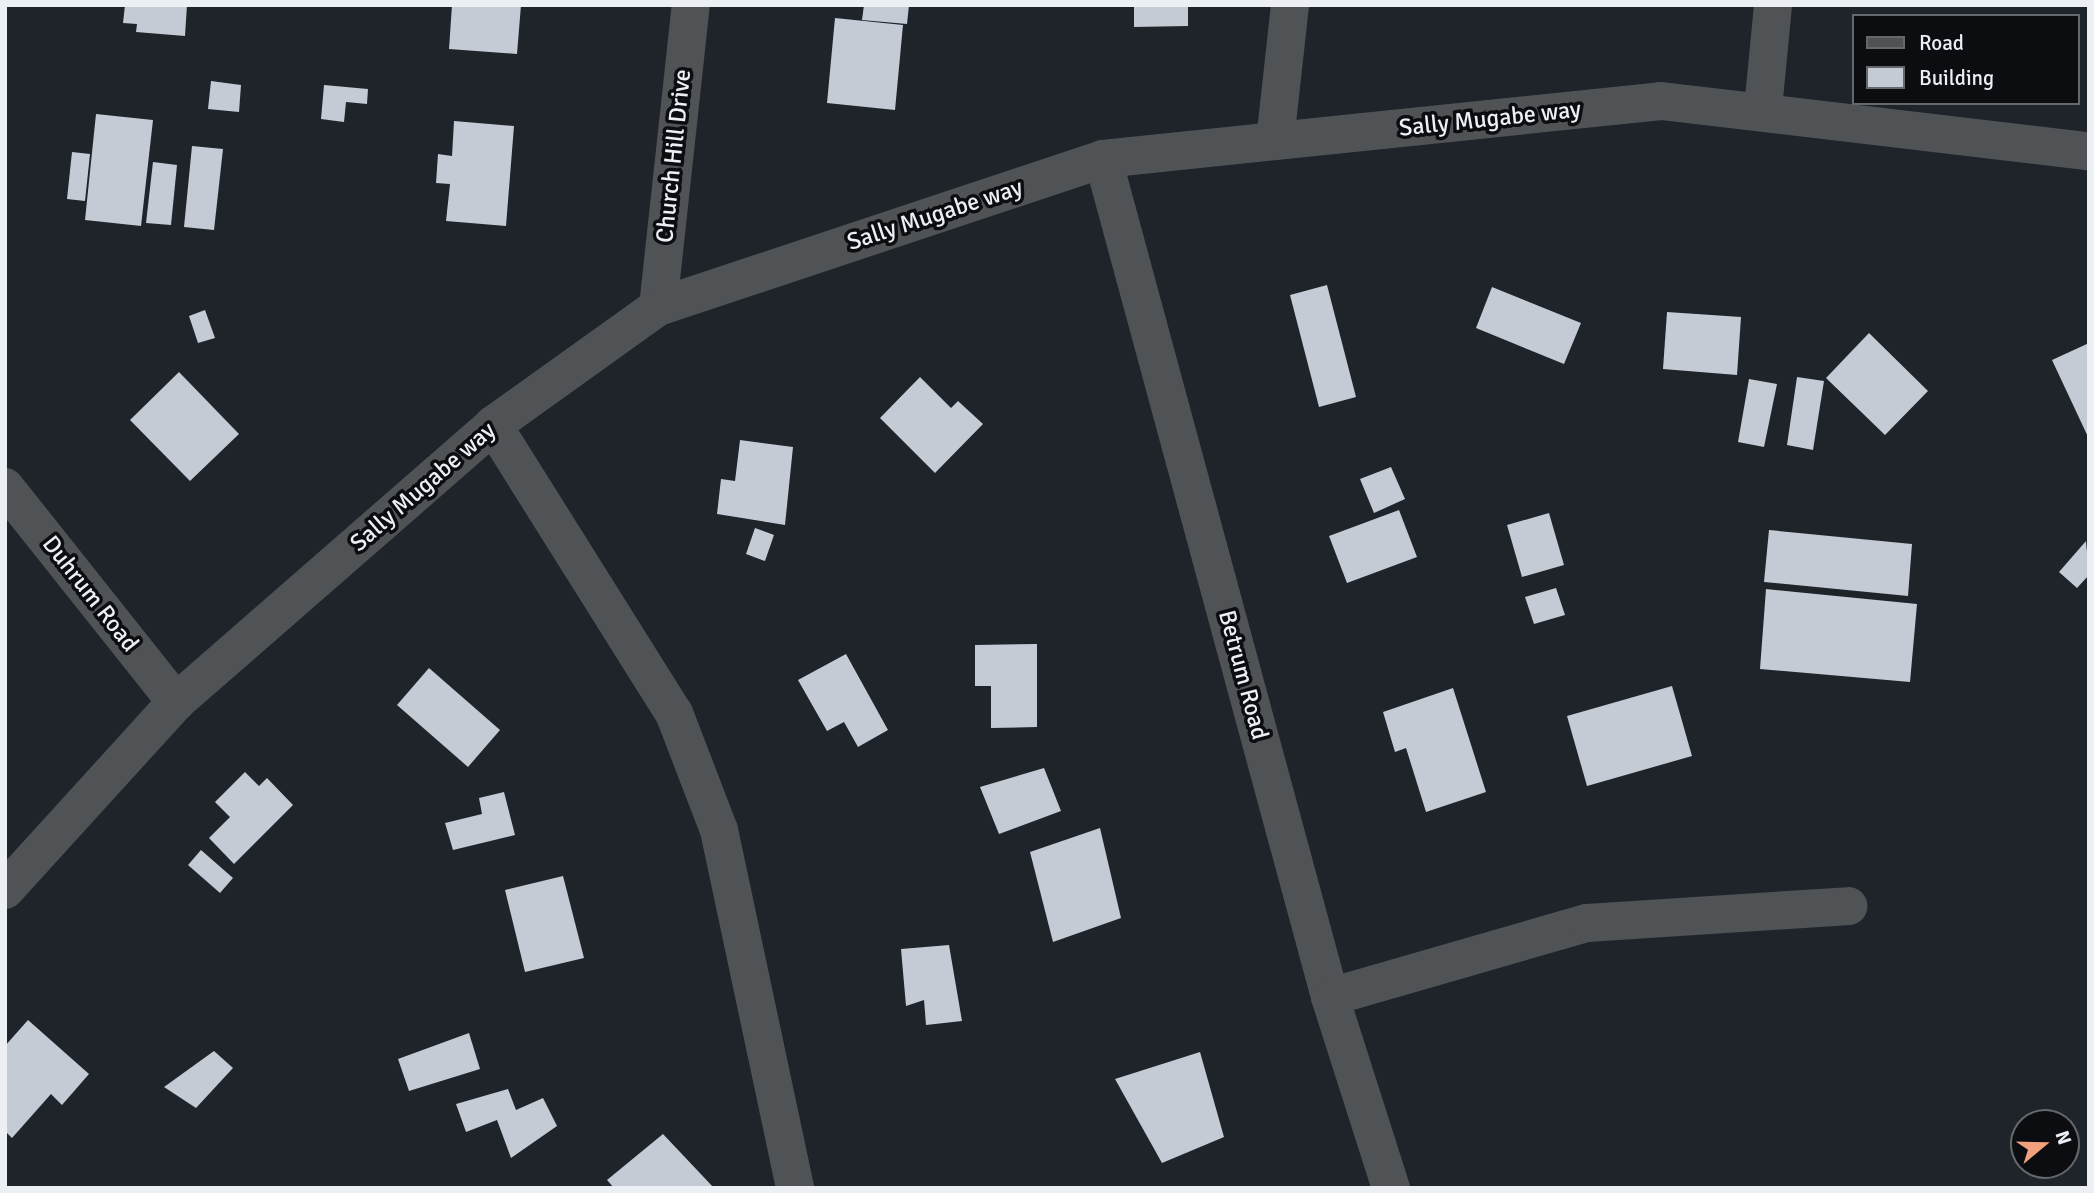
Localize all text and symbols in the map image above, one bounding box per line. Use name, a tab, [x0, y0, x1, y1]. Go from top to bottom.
legend	[1853, 14, 2080, 105]
text: Road	[1919, 30, 1964, 56]
text: Building	[1919, 65, 1994, 91]
street label: Church Hill Drive	[651, 68, 697, 244]
street label: Sally Mugabe way	[1397, 95, 1583, 143]
street label: Sally Mugabe way	[844, 173, 1026, 257]
street label: Sally Mugabe way	[344, 416, 502, 558]
street label: Duhrum Road	[36, 530, 144, 658]
street label: Betrum Road	[1212, 607, 1274, 743]
north arrow	[2010, 1109, 2080, 1179]
text: N	[2049, 1128, 2076, 1148]

